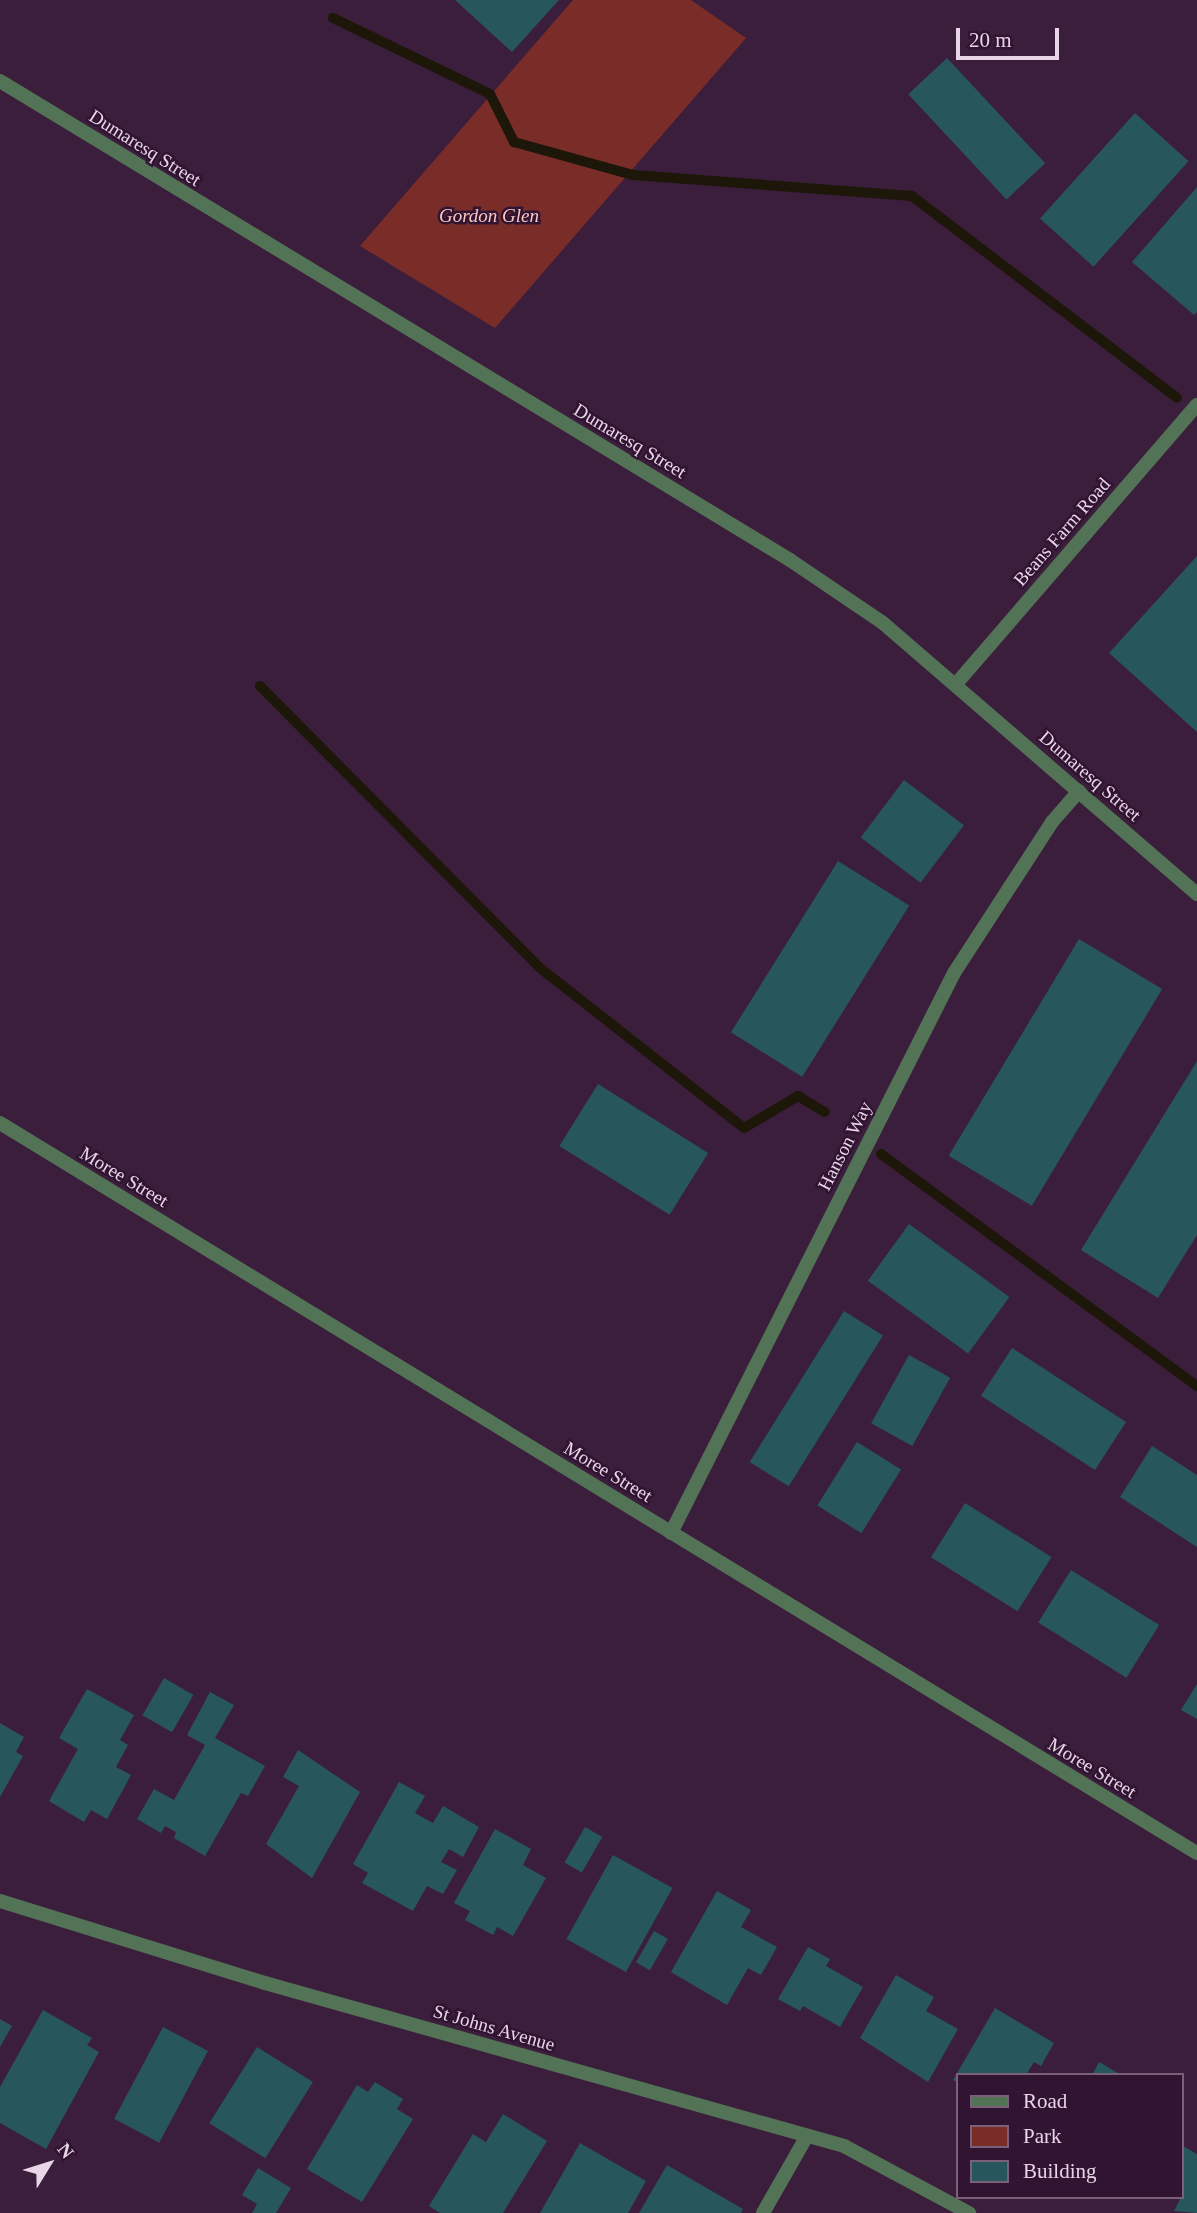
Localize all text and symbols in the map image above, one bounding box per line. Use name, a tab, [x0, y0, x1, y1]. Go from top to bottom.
scale bar	[959, 14, 1062, 58]
text: 20 m	[969, 28, 1012, 52]
street label: Dumaresq Street	[85, 105, 205, 191]
park label: Gordon Glen	[439, 205, 539, 227]
street label: Dumaresq Street	[570, 398, 690, 484]
street label: Beans Farm Road	[1009, 473, 1115, 591]
street label: Dumaresq Street	[1035, 726, 1145, 826]
street label: Hanson Way	[813, 1098, 877, 1194]
street label: Moree Street	[76, 1142, 172, 1212]
street label: Moree Street	[560, 1437, 656, 1507]
street label: Moree Street	[1044, 1733, 1140, 1803]
street label: St Johns Avenue	[430, 2000, 558, 2056]
legend	[956, 2073, 1183, 2199]
text: Road	[1023, 2089, 1067, 2113]
text: Park	[1023, 2124, 1062, 2148]
north arrow	[14, 2129, 84, 2199]
text: N	[53, 2139, 78, 2163]
text: Building	[1023, 2159, 1097, 2183]

